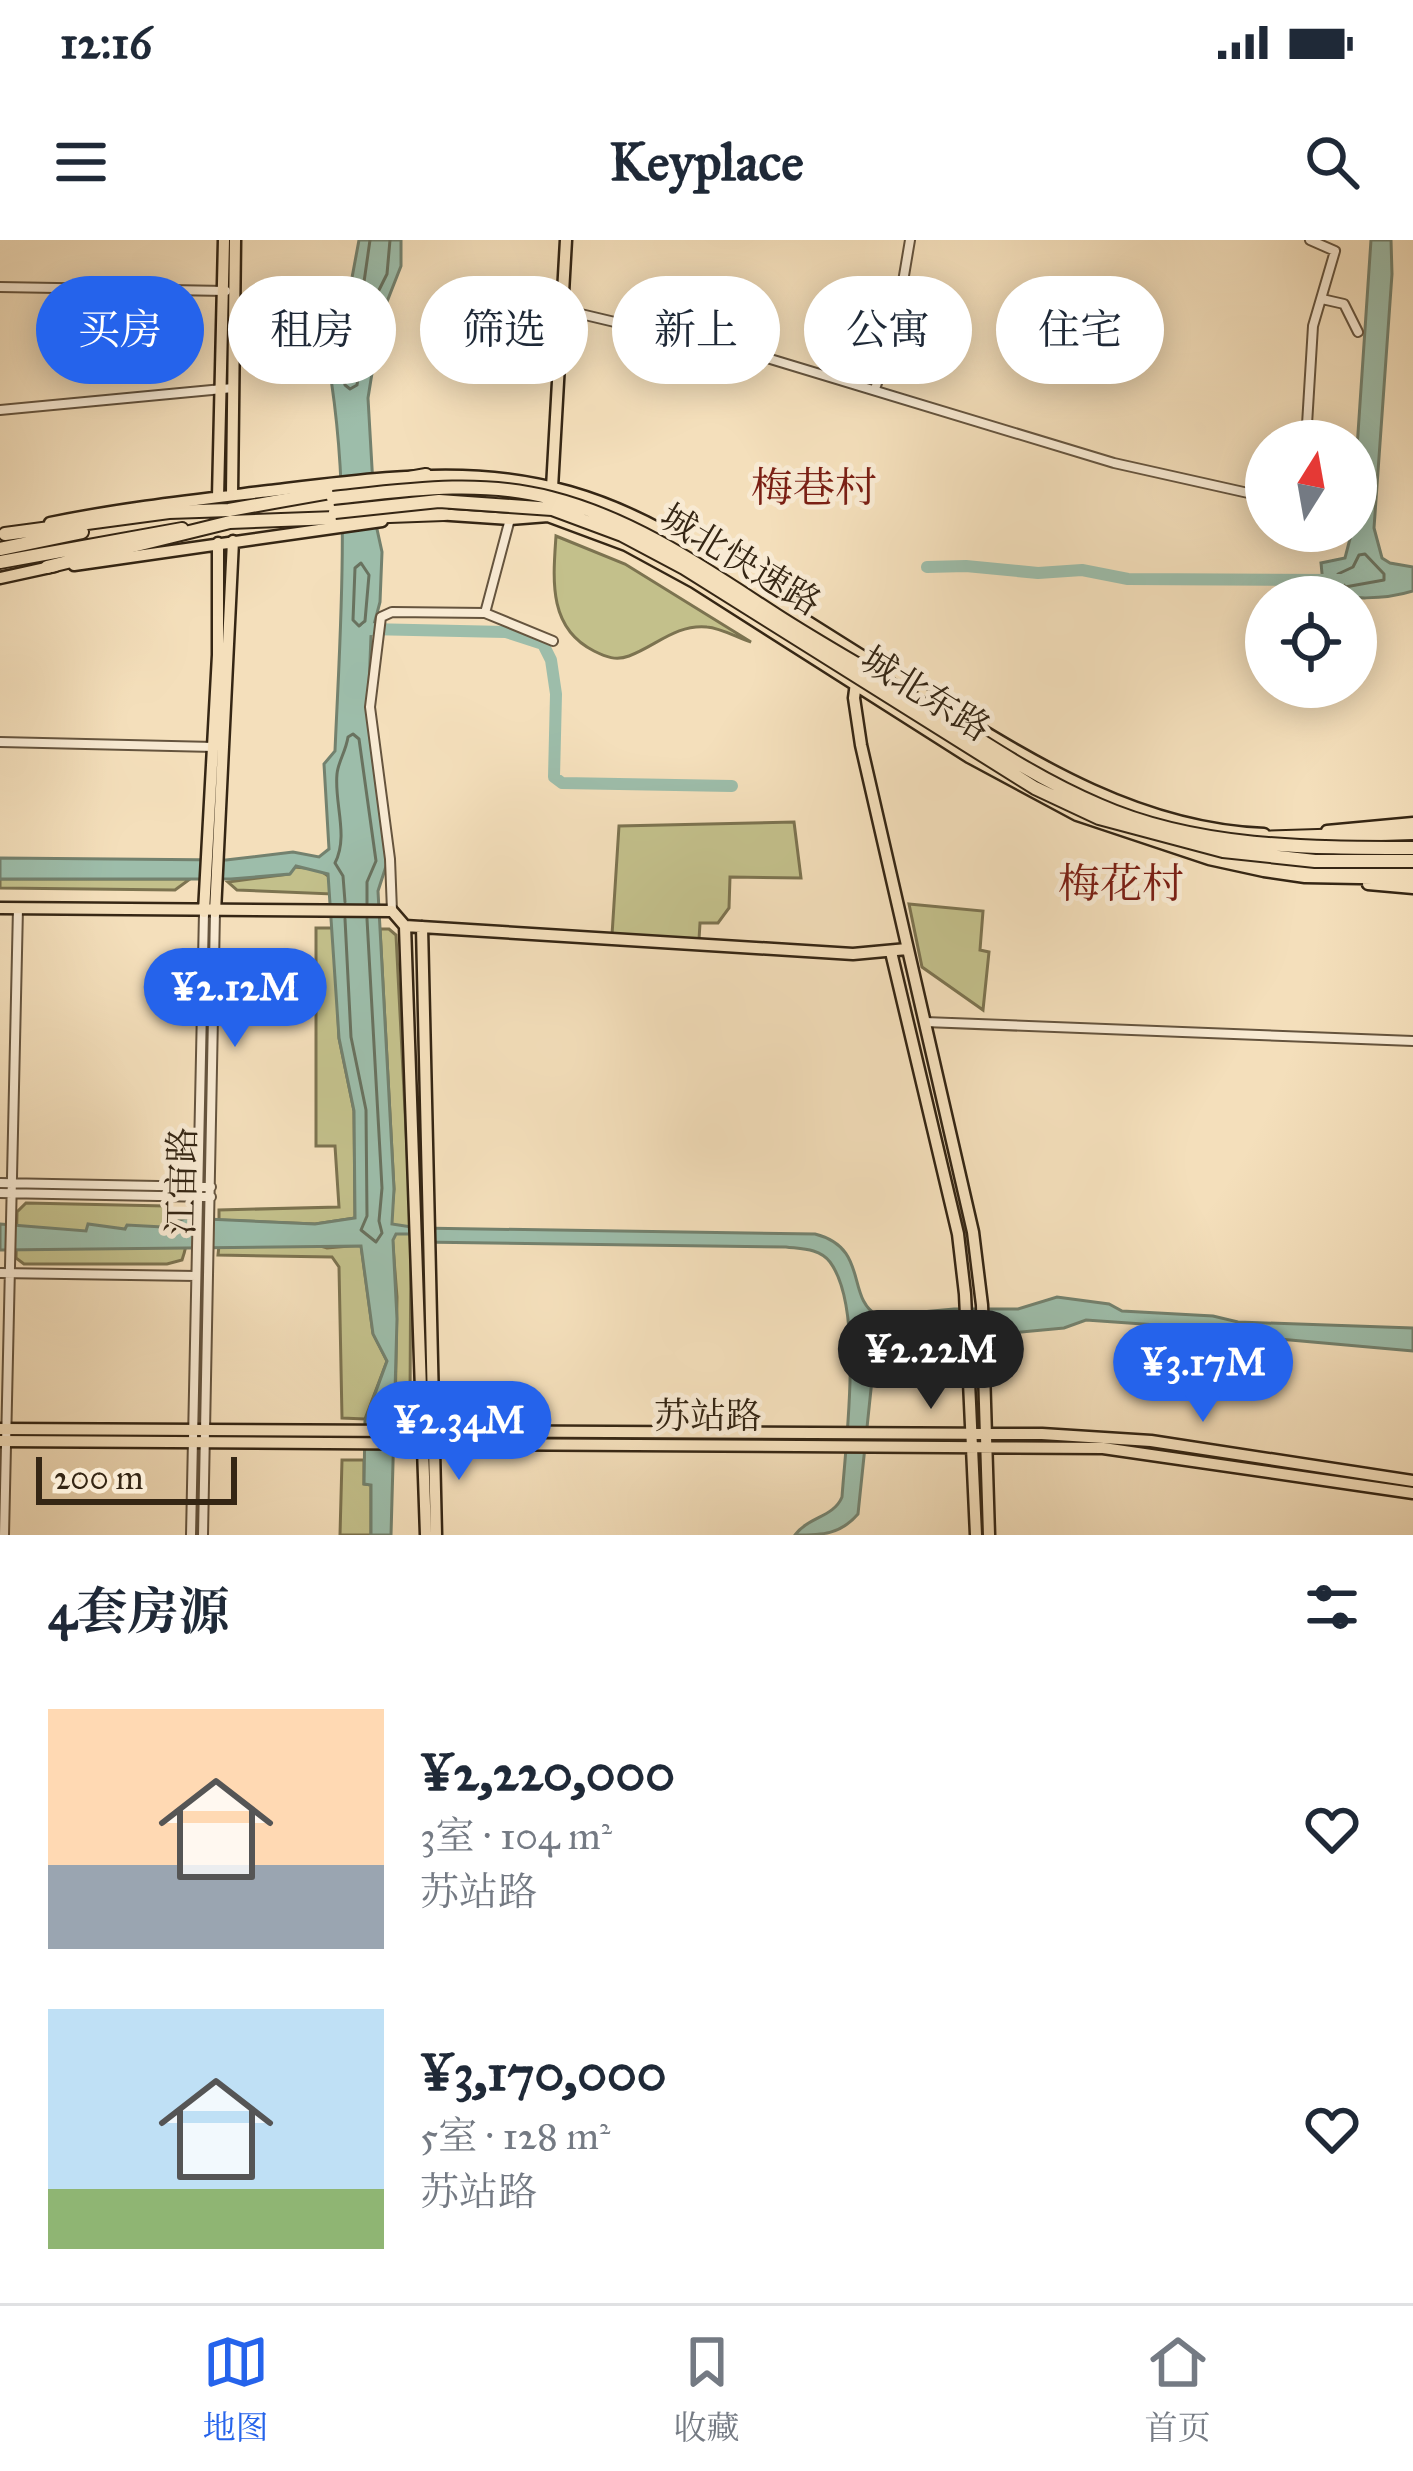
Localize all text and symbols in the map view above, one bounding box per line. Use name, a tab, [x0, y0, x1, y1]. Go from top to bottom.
text: 12:16	[60, 15, 152, 70]
icon: menu	[48, 129, 114, 195]
text: Keyplace	[609, 129, 804, 195]
icon: search	[1299, 129, 1365, 195]
chip: 买房	[36, 276, 204, 384]
chip: 租房	[228, 276, 396, 384]
chip: 筛选	[420, 276, 588, 384]
chip: 新上	[612, 276, 780, 384]
chip: 公寓	[804, 276, 972, 384]
chip: 住宅	[996, 276, 1164, 384]
north arrow	[1245, 420, 1377, 552]
map controls	[1245, 420, 1377, 708]
district label: 梅巷村	[751, 462, 877, 514]
street label: 城北快速路	[652, 495, 829, 625]
button: locate	[1245, 576, 1377, 708]
street label: 城北东路	[853, 637, 998, 751]
district label: 梅花村	[1058, 858, 1184, 910]
pin: ¥2.12M	[137, 948, 333, 1050]
text: ¥2.12M	[171, 963, 299, 1011]
street label: 江宙路	[159, 1127, 205, 1235]
pin: ¥2.22M	[833, 1310, 1029, 1412]
pin: ¥3.17M	[1105, 1323, 1301, 1425]
text: ¥2.22M	[865, 1325, 997, 1373]
text: ¥3.17M	[1140, 1338, 1266, 1386]
pin: ¥2.34M	[361, 1381, 557, 1483]
street label: 苏站路	[654, 1394, 762, 1438]
text: ¥2.34M	[393, 1396, 525, 1444]
scale bar	[36, 1451, 237, 1504]
text: 200 m	[54, 1458, 144, 1498]
icon: filters	[1299, 1574, 1365, 1640]
text: 4套房源	[48, 1581, 229, 1643]
text: ¥2,220,000	[420, 1742, 675, 1804]
icon: home	[144, 1757, 288, 1901]
icon: heart	[1299, 1796, 1365, 1862]
text: 3室 · 104 m²	[420, 1812, 612, 1860]
text: 苏站路	[420, 1868, 537, 1916]
text: ¥3,170,000	[420, 2042, 666, 2104]
icon: home	[144, 2057, 288, 2201]
icon: heart	[1299, 2096, 1365, 2162]
text: 5室 · 128 m²	[420, 2112, 610, 2160]
text: 苏站路	[420, 2168, 537, 2216]
tab: 地图	[203, 2329, 269, 2448]
tab: 收藏	[674, 2329, 740, 2448]
tab: 首页	[1145, 2329, 1211, 2448]

